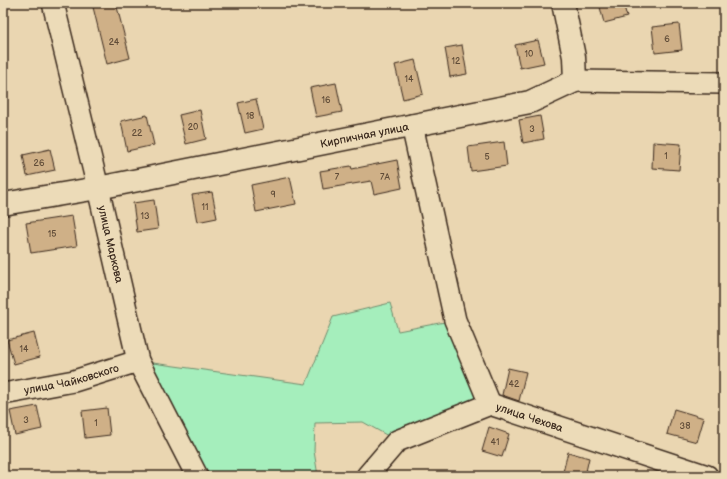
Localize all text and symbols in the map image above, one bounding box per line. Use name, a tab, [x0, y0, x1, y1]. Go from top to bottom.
house number: 6	[664, 34, 670, 45]
house number: 24	[109, 37, 120, 48]
house number: 10	[525, 49, 533, 60]
house number: 12	[452, 56, 461, 67]
house number: 14	[405, 74, 414, 85]
house number: 16	[322, 95, 331, 106]
house number: 18	[246, 111, 254, 122]
street label: Кирпичная улица	[319, 120, 410, 150]
house number: 20	[188, 122, 198, 133]
house number: 3	[529, 124, 535, 135]
house number: 22	[132, 128, 143, 139]
house number: 1	[664, 151, 668, 162]
house number: 5	[484, 152, 490, 163]
house number: 26	[34, 158, 45, 169]
house number: 7	[335, 172, 340, 183]
house number: 7А	[380, 172, 390, 183]
house number: 9	[270, 189, 276, 200]
house number: 11	[202, 202, 208, 213]
street label: улица Маркова	[96, 204, 126, 285]
house number: 13	[140, 211, 150, 222]
house number: 15	[48, 229, 56, 240]
house number: 14	[20, 344, 29, 355]
street label: улица Чайковского	[23, 361, 121, 397]
house number: 42	[509, 379, 520, 390]
street label: улица Чехова	[495, 400, 565, 434]
house number: 3	[23, 415, 29, 426]
house number: 1	[94, 418, 98, 429]
house number: 38	[680, 421, 690, 432]
house number: 41	[491, 437, 499, 448]

